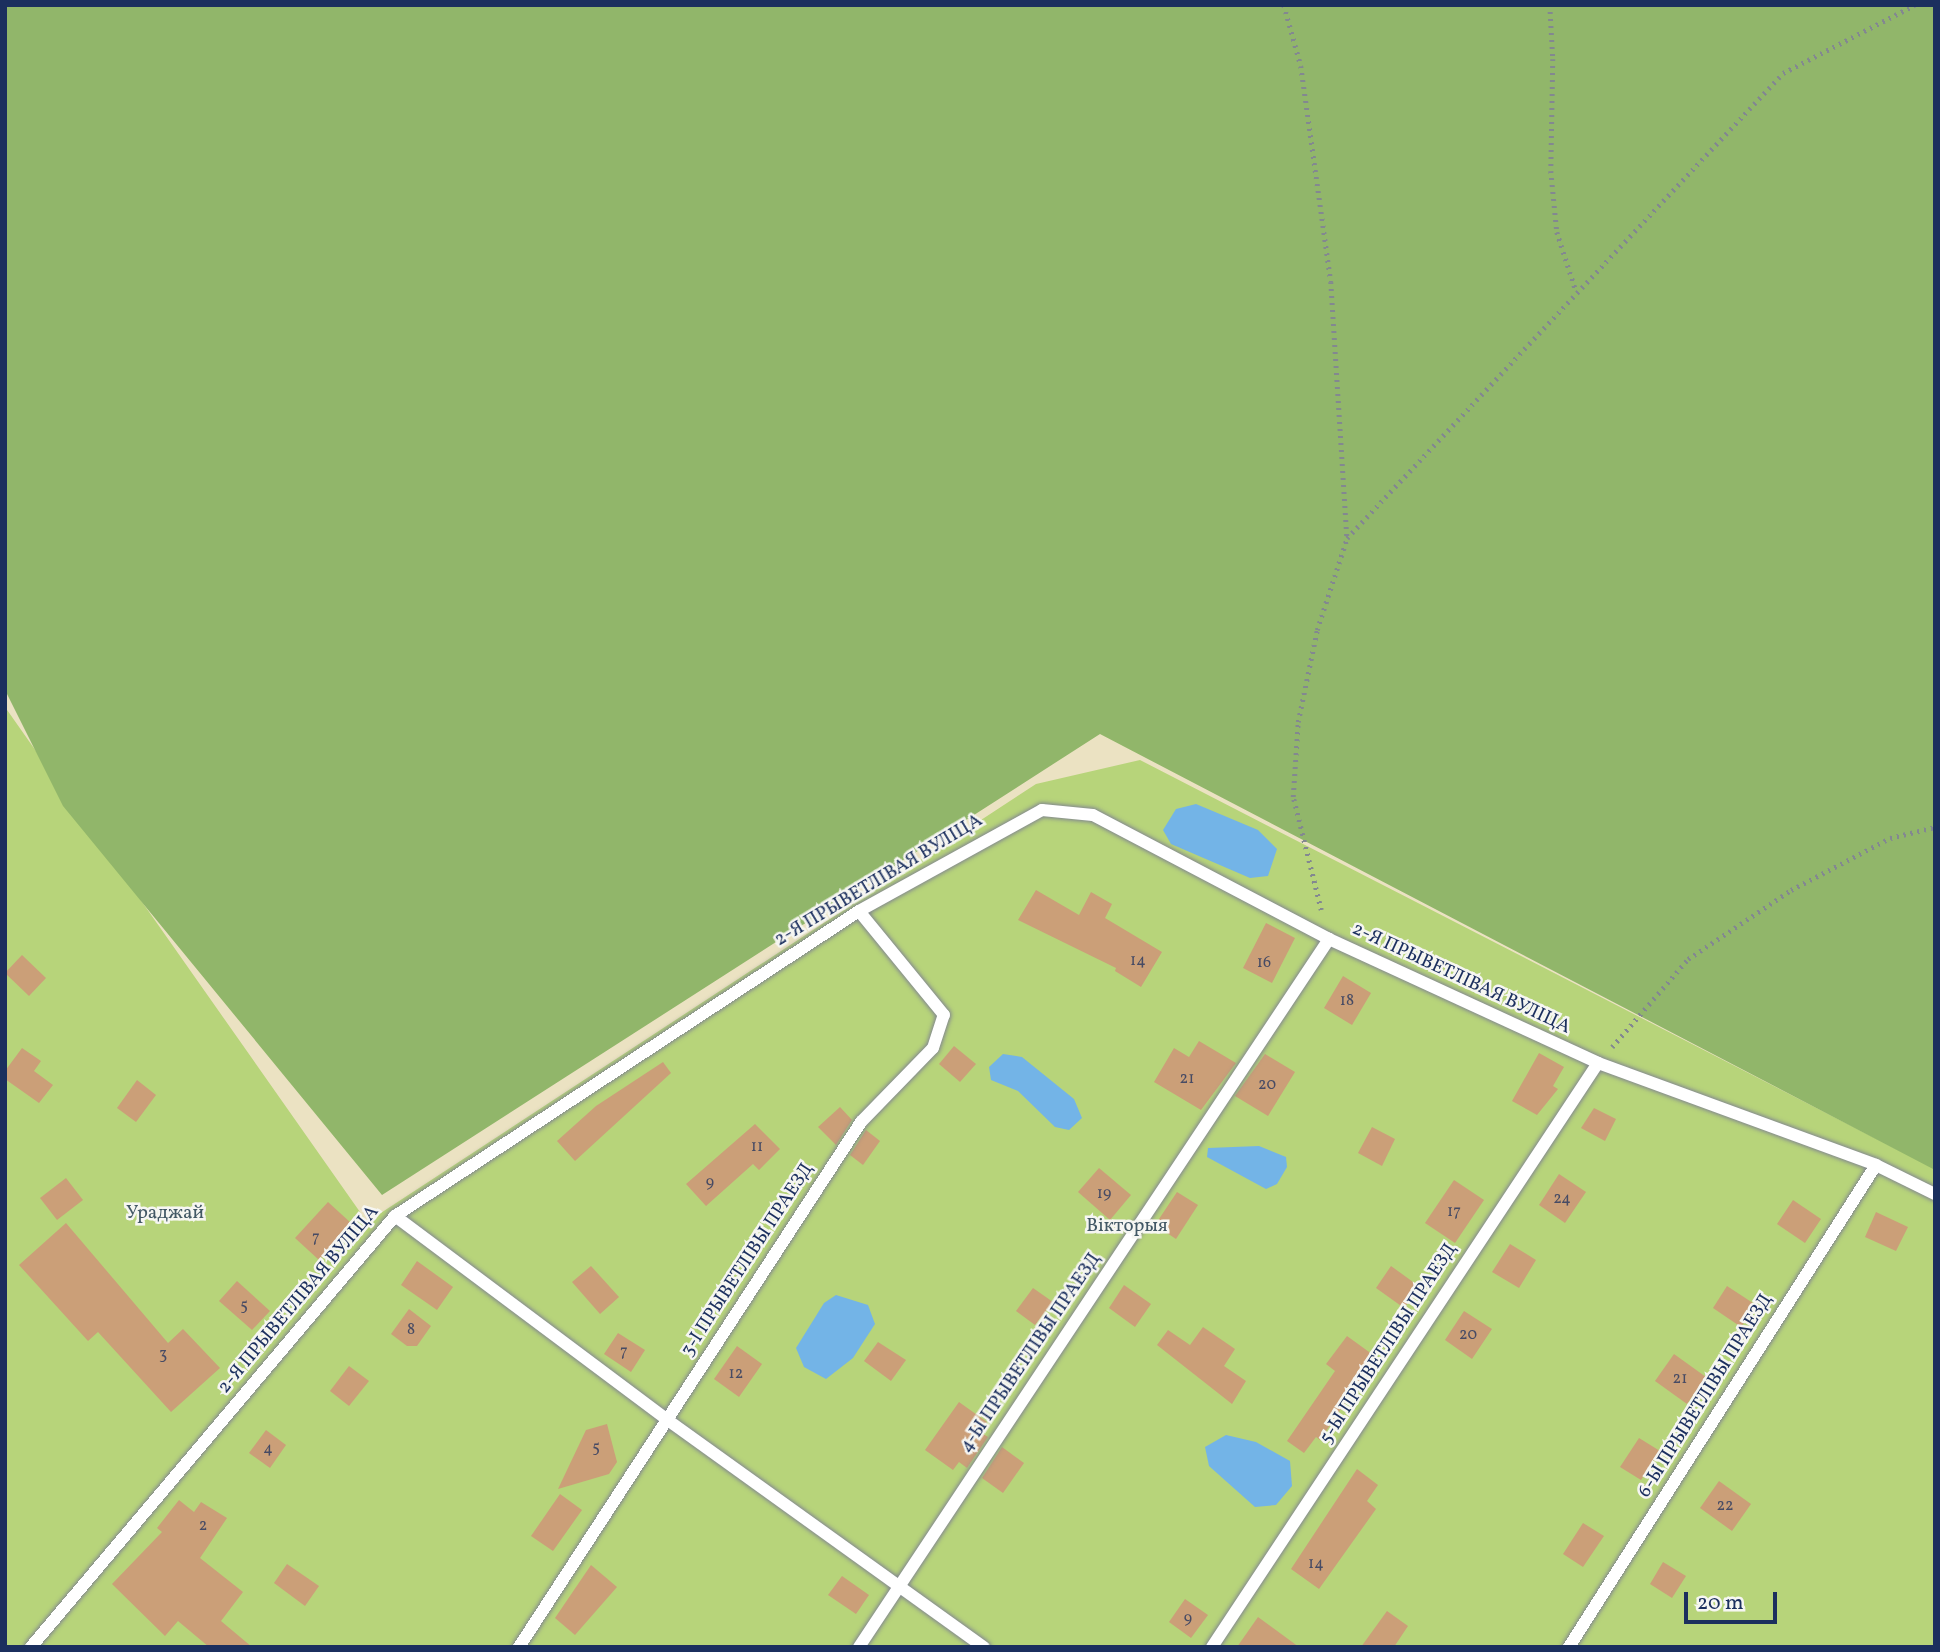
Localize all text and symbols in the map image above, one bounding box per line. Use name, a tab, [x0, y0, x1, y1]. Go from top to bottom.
street label: 2-Я ПРЫВЕТЛІВАЯ ВУЛІЦА	[771, 810, 987, 952]
street label: 2-Я ПРЫВЕТЛІВАЯ ВУЛІЦА	[1348, 918, 1574, 1040]
house number: 14	[1130, 951, 1146, 971]
house number: 16	[1257, 953, 1271, 973]
house number: 18	[1340, 991, 1354, 1011]
house number: 21	[1180, 1069, 1194, 1089]
house number: 20	[1258, 1075, 1276, 1095]
house number: 11	[751, 1137, 763, 1157]
street label: 3-І ПРЫВЕТЛІВЫ ПРАЕЗД	[677, 1159, 819, 1361]
house number: 9	[706, 1173, 714, 1193]
house number: 19	[1097, 1184, 1111, 1204]
house number: 24	[1553, 1189, 1571, 1209]
street label: 2-Я ПРЫВЕТЛІВАЯ ВУЛІЦА	[214, 1201, 384, 1399]
house number: 17	[1447, 1202, 1461, 1222]
park label: Ураджай	[126, 1203, 204, 1225]
park label: Вікторыя	[1086, 1216, 1168, 1238]
house number: 7	[312, 1228, 320, 1248]
street label: 5-Ы ПРЫВЕТЛІВЫ ПРАЕЗД	[1315, 1239, 1463, 1449]
street label: 4-Ы ПРЫВЕТЛІВЫ ПРАЕЗД	[955, 1249, 1107, 1457]
street label: 6-Ы ПРЫВЕТЛІВЫ ПРАЕЗД	[1634, 1290, 1778, 1502]
house number: 5	[240, 1296, 248, 1316]
house number: 8	[407, 1320, 415, 1340]
house number: 20	[1459, 1325, 1477, 1345]
house number: 7	[620, 1342, 628, 1362]
house number: 3	[159, 1345, 167, 1365]
house number: 12	[729, 1364, 743, 1384]
house number: 21	[1673, 1369, 1687, 1389]
house number: 5	[592, 1438, 600, 1458]
house number: 4	[263, 1439, 273, 1459]
house number: 22	[1716, 1496, 1734, 1516]
house number: 2	[199, 1516, 207, 1536]
house number: 14	[1308, 1554, 1324, 1574]
scale bar	[1688, 1578, 1781, 1622]
text: 20 m	[1697, 1589, 1743, 1618]
house number: 9	[1184, 1609, 1192, 1629]

